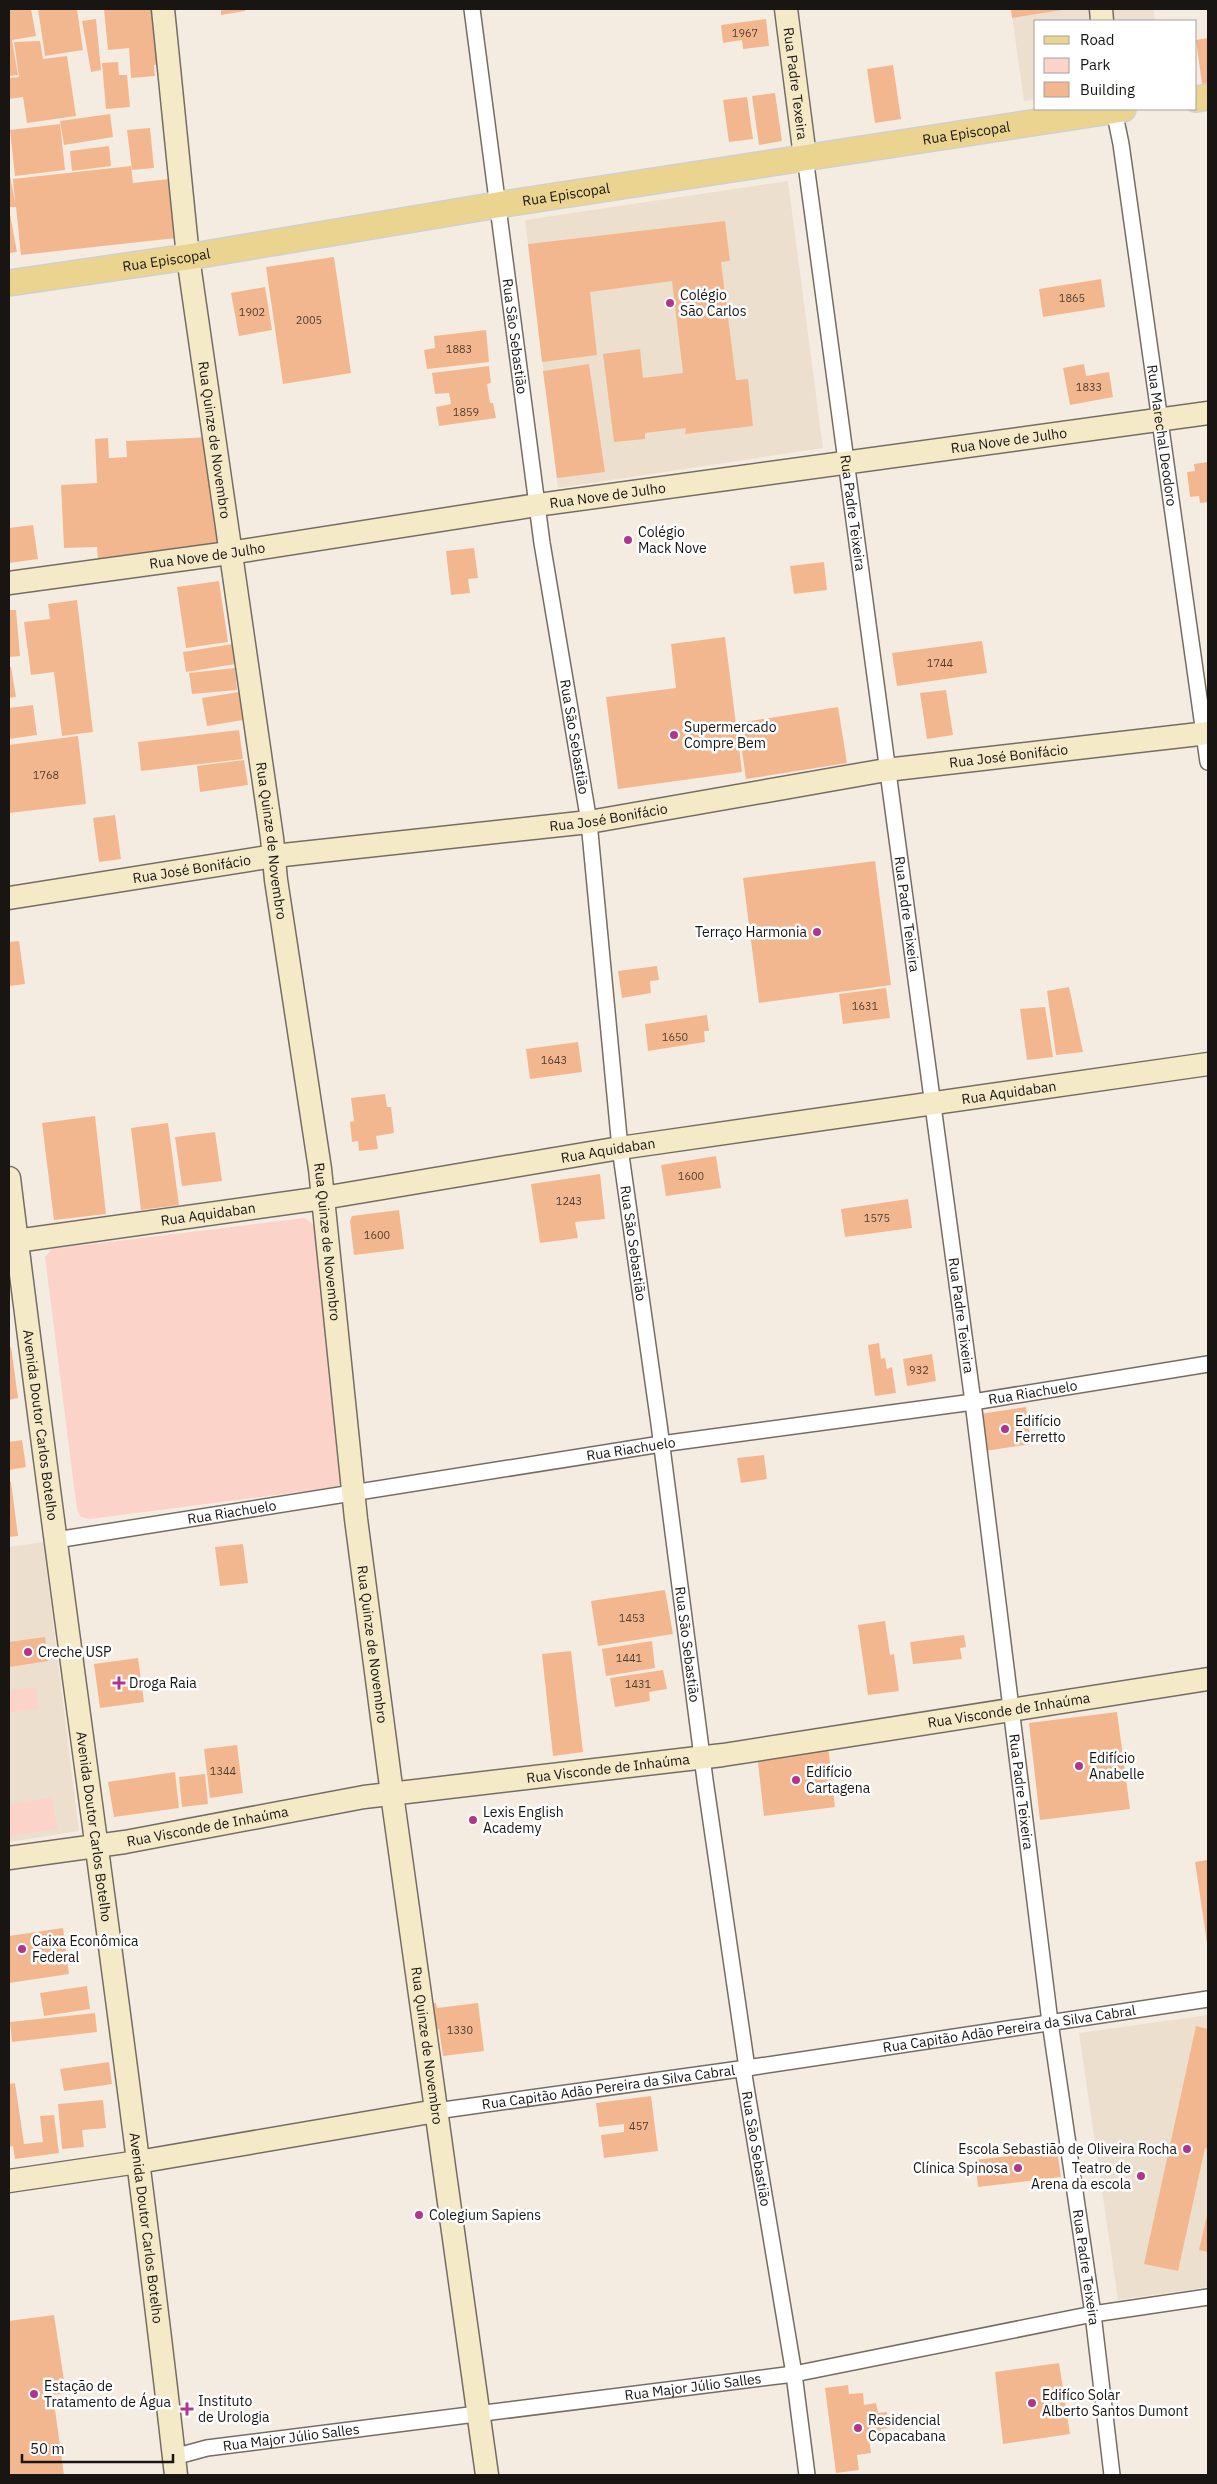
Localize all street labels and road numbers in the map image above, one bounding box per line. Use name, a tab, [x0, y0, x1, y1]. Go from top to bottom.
street label: Rua Padre Texeira	[779, 26, 812, 141]
street label: Rua Episcopal	[921, 117, 1012, 149]
street label: Rua Episcopal	[521, 179, 611, 210]
street label: Rua Episcopal	[121, 244, 212, 275]
street label: Rua São Sebastião	[498, 277, 531, 395]
street label: Rua Quinze de Novembro	[194, 360, 235, 520]
street label: Rua Marechal Deodoro	[1143, 363, 1181, 508]
street label: Rua Nove de Julho	[950, 423, 1068, 457]
street label: Rua Padre Teixeira	[836, 454, 870, 572]
street label: Rua Nove de Julho	[548, 478, 667, 512]
street label: Rua Nove de Julho	[148, 538, 267, 573]
street label: Rua São Sebastião	[556, 678, 593, 796]
street label: Rua José Bonifácio	[948, 740, 1069, 772]
street label: Rua Quinze de Novembro	[252, 761, 291, 921]
street label: Rua José Bonifácio	[548, 799, 669, 835]
street label: Rua José Bonifácio	[131, 851, 252, 887]
street label: Rua Padre Teixeira	[890, 855, 924, 974]
street label: Rua Aquidaban	[960, 1077, 1057, 1108]
street label: Rua Aquidaban	[559, 1134, 656, 1167]
street label: Rua Quinze de Novembro	[310, 1161, 345, 1322]
street label: Rua São Sebastião	[616, 1184, 651, 1302]
street label: Rua Aquidaban	[160, 1199, 257, 1230]
street label: Rua Padre Teixeira	[945, 1256, 978, 1375]
street label: Avenida Doutor Carlos Botelho	[19, 1329, 62, 1522]
street label: Rua Riachuelo	[987, 1376, 1079, 1408]
street label: Rua Riachuelo	[585, 1433, 677, 1465]
street label: Rua Riachuelo	[186, 1496, 278, 1528]
street label: Rua Quinze de Novembro	[353, 1564, 392, 1724]
street label: Rua São Sebastião	[671, 1586, 704, 1703]
street label: Rua Visconde de Inhaúma	[926, 1689, 1092, 1732]
street label: Avenida Doutor Carlos Botelho	[72, 1730, 116, 1923]
street label: Rua Padre Teixeira	[1005, 1733, 1038, 1851]
street label: Rua Visconde de Inhaúma	[525, 1750, 691, 1787]
street label: Rua Visconde de Inhaúma	[125, 1802, 290, 1851]
street label: Rua Quinze de Novembro	[407, 1966, 447, 2126]
street label: Rua Capitão Adão Pereira da Silva Cabral	[881, 2001, 1137, 2057]
street label: Rua Capitão Adão Pereira da Silva Cabral	[481, 2061, 736, 2114]
street label: Rua São Sebastião	[738, 2090, 775, 2208]
street label: Avenida Doutor Carlos Botelho	[125, 2132, 167, 2325]
street label: Rua Padre Teixeira	[1069, 2208, 1103, 2327]
street label: Rua Major Júlio Salles	[624, 2369, 763, 2404]
street label: Rua Major Júlio Salles	[222, 2420, 361, 2455]

